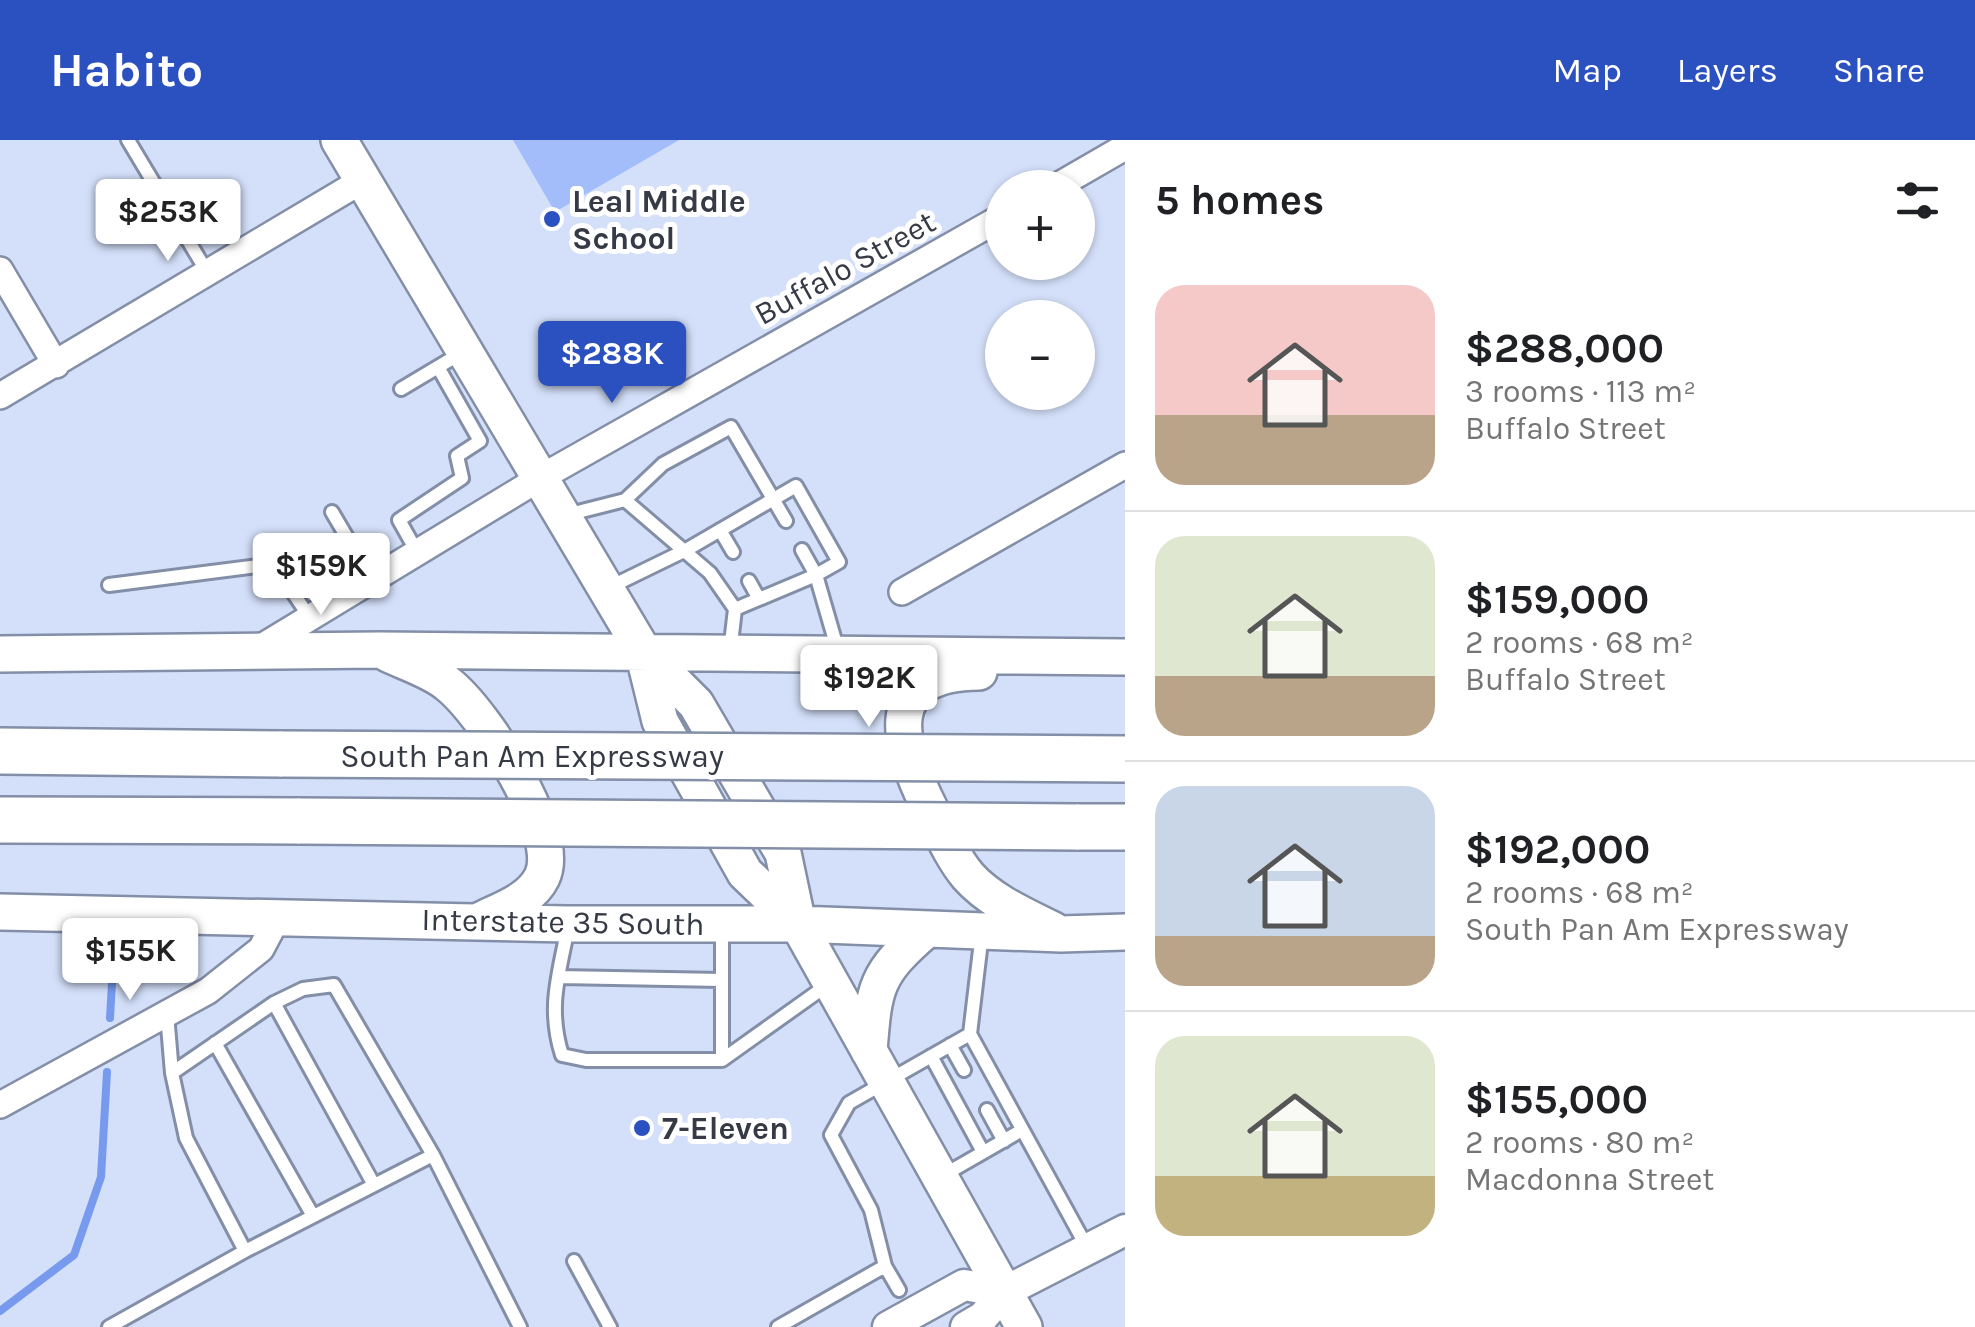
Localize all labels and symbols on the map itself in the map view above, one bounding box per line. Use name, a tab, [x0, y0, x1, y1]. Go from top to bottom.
pin: $253K	[98, 179, 238, 264]
place label: Leal Middle School	[572, 183, 746, 257]
street label: Buffalo Street	[748, 203, 942, 333]
marker: Leal Middle School	[541, 208, 563, 230]
pin: $288K	[542, 321, 682, 406]
pin: $159K	[251, 533, 391, 618]
pin: $192K	[799, 645, 939, 730]
street label: South Pan Am Expressway	[340, 738, 724, 775]
street label: Interstate 35 South	[421, 901, 705, 943]
pin: $155K	[60, 918, 200, 1003]
place label: 7-Eleven	[662, 1110, 789, 1147]
marker: 7-Eleven	[631, 1117, 653, 1139]

